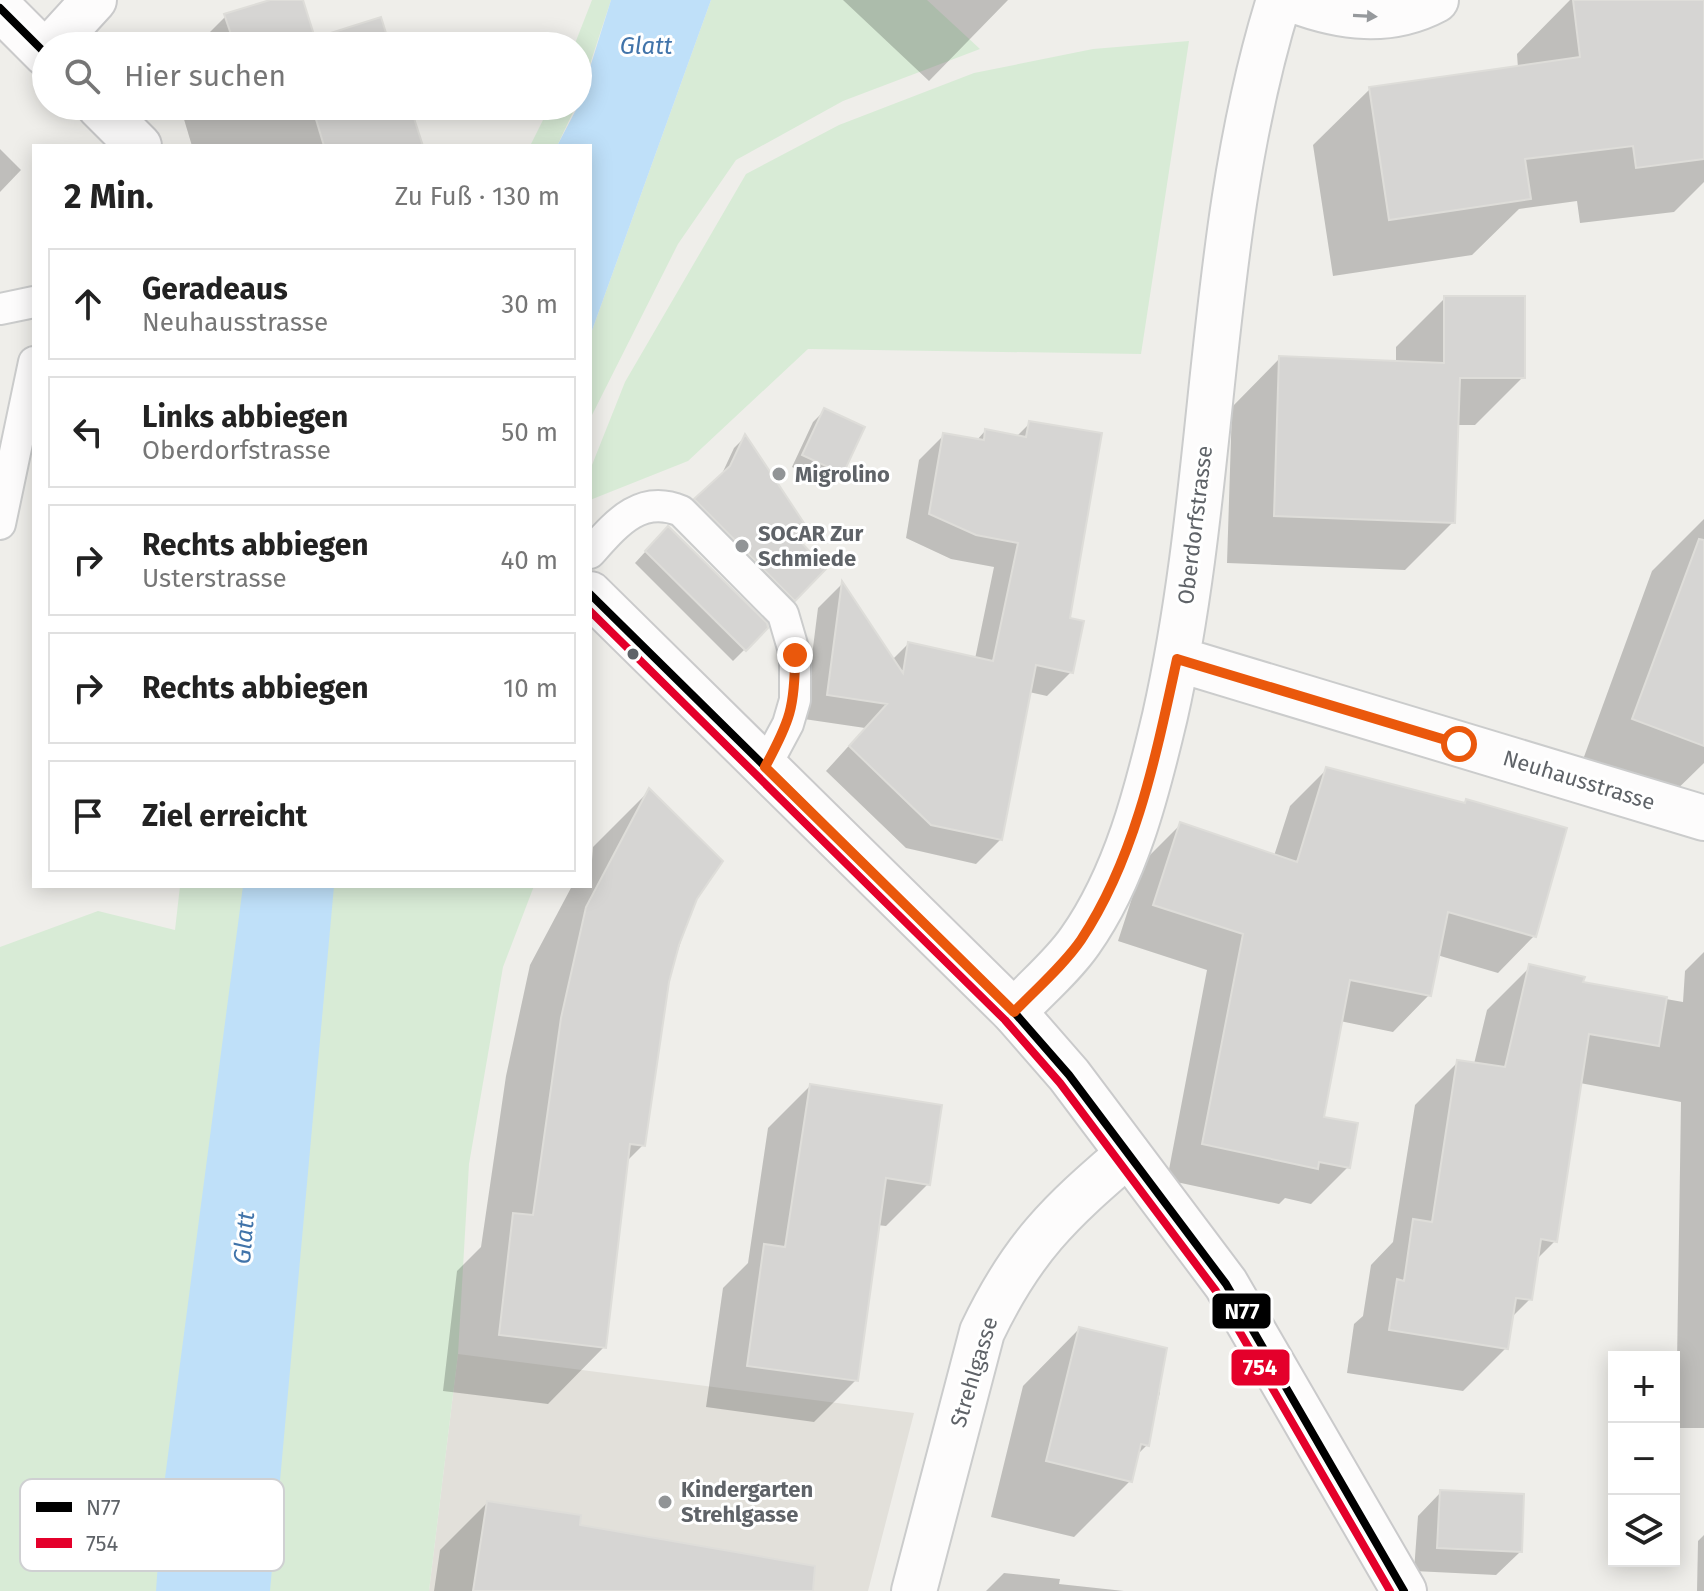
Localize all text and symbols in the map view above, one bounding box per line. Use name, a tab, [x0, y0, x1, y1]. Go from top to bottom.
one-way arrow	[1353, 10, 1378, 23]
search box	[32, 32, 592, 120]
water label: Glatt	[620, 32, 673, 60]
icon: search	[60, 54, 104, 98]
text: Hier suchen	[124, 58, 286, 94]
text: 2 Min.	[64, 176, 154, 217]
text: Zu Fuß · 130 m	[395, 181, 560, 212]
text: Geradeaus	[142, 271, 288, 307]
icon: ahead	[66, 282, 110, 326]
text: 30 m	[501, 289, 558, 320]
text: Neuhausstrasse	[142, 307, 328, 338]
text: Links abbiegen	[142, 399, 348, 435]
icon: left	[66, 410, 110, 454]
text: 50 m	[501, 417, 558, 448]
text: Oberdorfstrasse	[142, 435, 331, 466]
street label: Oberdorfstrasse	[1172, 444, 1218, 606]
place label: Migrolino	[795, 461, 890, 488]
marker: Migrolino	[770, 465, 788, 483]
place label: SOCAR Zur Schmiede	[758, 520, 863, 572]
text: Rechts abbiegen	[142, 527, 369, 563]
marker: SOCAR Zur Schmiede	[733, 537, 751, 555]
icon: right	[66, 538, 110, 582]
text: 40 m	[500, 545, 558, 576]
text: Usterstrasse	[142, 563, 287, 594]
route end	[777, 637, 813, 673]
unlabelled marker	[625, 646, 641, 662]
icon: right	[66, 666, 110, 710]
text: Rechts abbiegen	[142, 670, 369, 706]
text: 10 m	[503, 673, 558, 704]
route start	[1441, 726, 1477, 762]
street label: Neuhausstrasse	[1500, 744, 1658, 816]
icon: arrive	[66, 794, 110, 838]
text: Ziel erreicht	[142, 798, 307, 834]
water label: Glatt	[228, 1210, 260, 1265]
line badge: N77	[1211, 1292, 1272, 1330]
text: N77	[1224, 1298, 1260, 1325]
street label: Strehlgasse	[944, 1313, 1004, 1431]
line badge: 754	[1230, 1348, 1291, 1387]
map controls	[1608, 1351, 1680, 1567]
button: +	[1608, 1351, 1680, 1423]
text: 754	[1243, 1354, 1277, 1381]
button: −	[1608, 1423, 1680, 1495]
place label: Kindergarten Strehlgasse	[681, 1476, 813, 1528]
legend	[20, 1479, 284, 1571]
marker: Kindergarten Strehlgasse	[656, 1493, 674, 1511]
text: N77	[86, 1494, 121, 1521]
button: layers	[1608, 1495, 1680, 1567]
text: 754	[86, 1530, 118, 1557]

